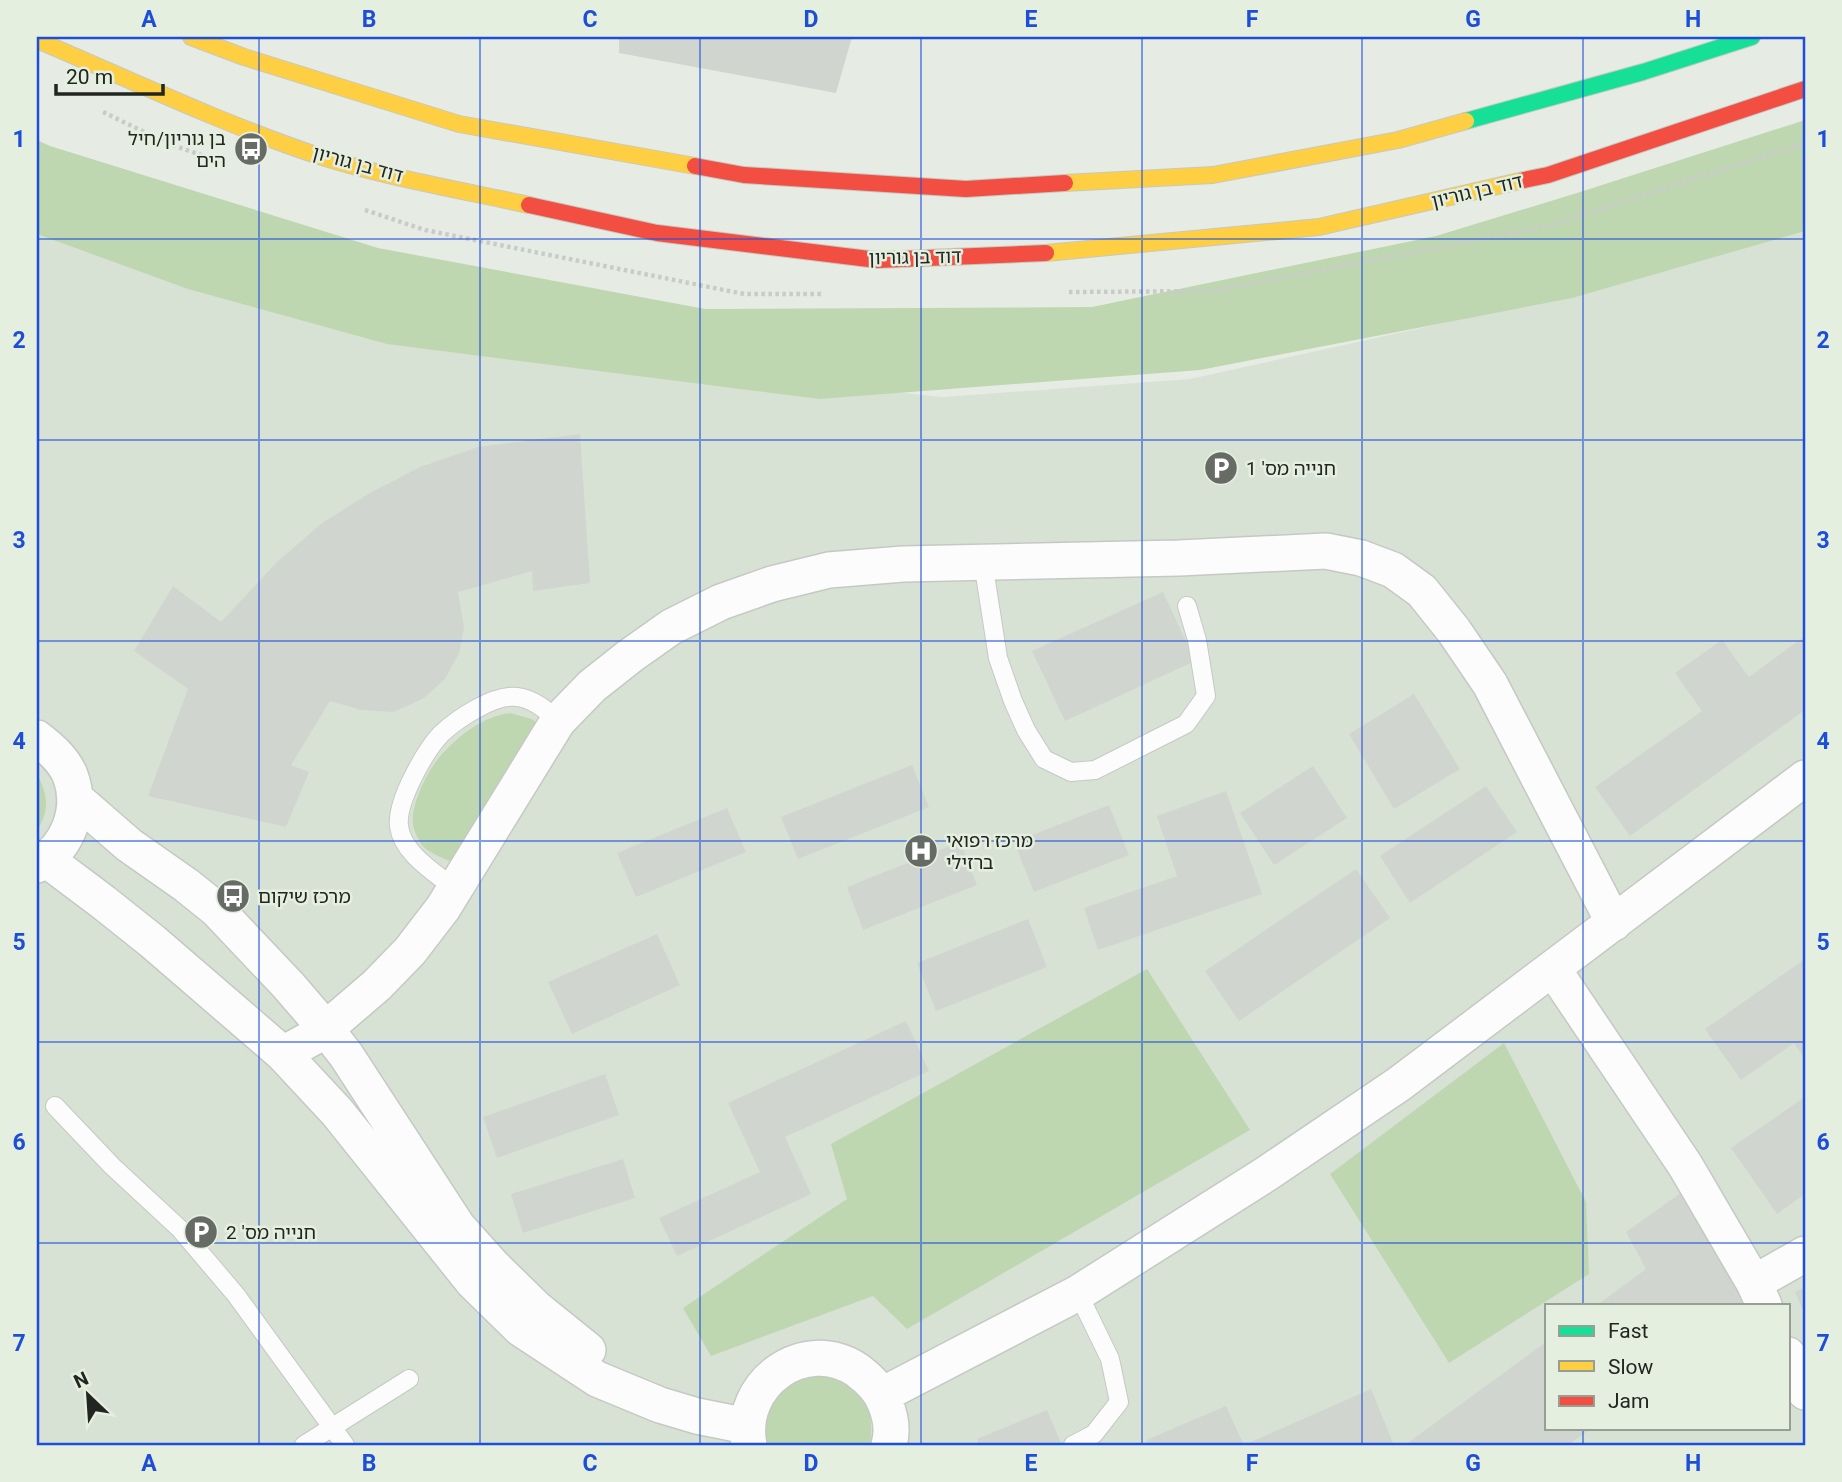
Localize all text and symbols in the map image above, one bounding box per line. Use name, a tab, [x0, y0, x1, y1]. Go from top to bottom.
text: A	[141, 6, 157, 33]
text: B	[362, 6, 376, 33]
text: C	[582, 6, 598, 33]
text: D	[804, 6, 818, 33]
text: E	[1025, 6, 1038, 33]
text: F	[1246, 6, 1259, 33]
text: G	[1465, 6, 1481, 33]
text: H	[1685, 6, 1701, 33]
scale bar	[56, 52, 163, 96]
text: 20 m	[66, 65, 113, 89]
text: 1	[12, 126, 26, 153]
text: 1	[1816, 126, 1830, 153]
place label: בן גוריון/חיל הים	[128, 127, 226, 172]
bus stop icon: בן גוריון/חיל הים	[232, 130, 270, 168]
street label: דוד בן גוריון	[310, 141, 406, 187]
street label: דוד בן גוריון	[1429, 169, 1525, 213]
street label: דוד בן גוריון	[868, 245, 962, 269]
text: 2	[12, 327, 26, 354]
text: 2	[1816, 327, 1830, 354]
parking icon: חנייה מס' 1	[1202, 449, 1240, 487]
place label: חנייה מס' 1	[1246, 457, 1336, 480]
text: 3	[12, 527, 26, 554]
text: 3	[1816, 527, 1830, 554]
text: 4	[12, 728, 26, 755]
text: 4	[1816, 728, 1830, 755]
place label: מרכז רפואי ברזילי	[946, 829, 1033, 874]
hospital icon: מרכז רפואי ברזילי	[902, 832, 940, 870]
bus stop icon: מרכז שיקום	[214, 877, 252, 915]
place label: מרכז שיקום	[258, 885, 351, 908]
text: 5	[12, 929, 26, 956]
text: 5	[1816, 929, 1830, 956]
text: 6	[12, 1129, 26, 1156]
text: 6	[1816, 1129, 1830, 1156]
parking icon: חנייה מס' 2	[182, 1213, 220, 1251]
place label: חנייה מס' 2	[226, 1221, 316, 1244]
legend	[1545, 1304, 1790, 1430]
text: Fast	[1608, 1319, 1649, 1343]
text: 7	[12, 1330, 26, 1357]
text: 7	[1816, 1330, 1830, 1357]
text: Slow	[1608, 1355, 1654, 1379]
north arrow	[52, 1360, 122, 1430]
text: N	[70, 1367, 92, 1393]
text: Jam	[1608, 1389, 1649, 1413]
text: A	[141, 1450, 157, 1477]
text: B	[362, 1450, 376, 1477]
text: C	[582, 1450, 598, 1477]
text: D	[804, 1450, 818, 1477]
text: E	[1025, 1450, 1038, 1477]
text: F	[1246, 1450, 1259, 1477]
text: G	[1465, 1450, 1481, 1477]
text: H	[1685, 1450, 1701, 1477]

